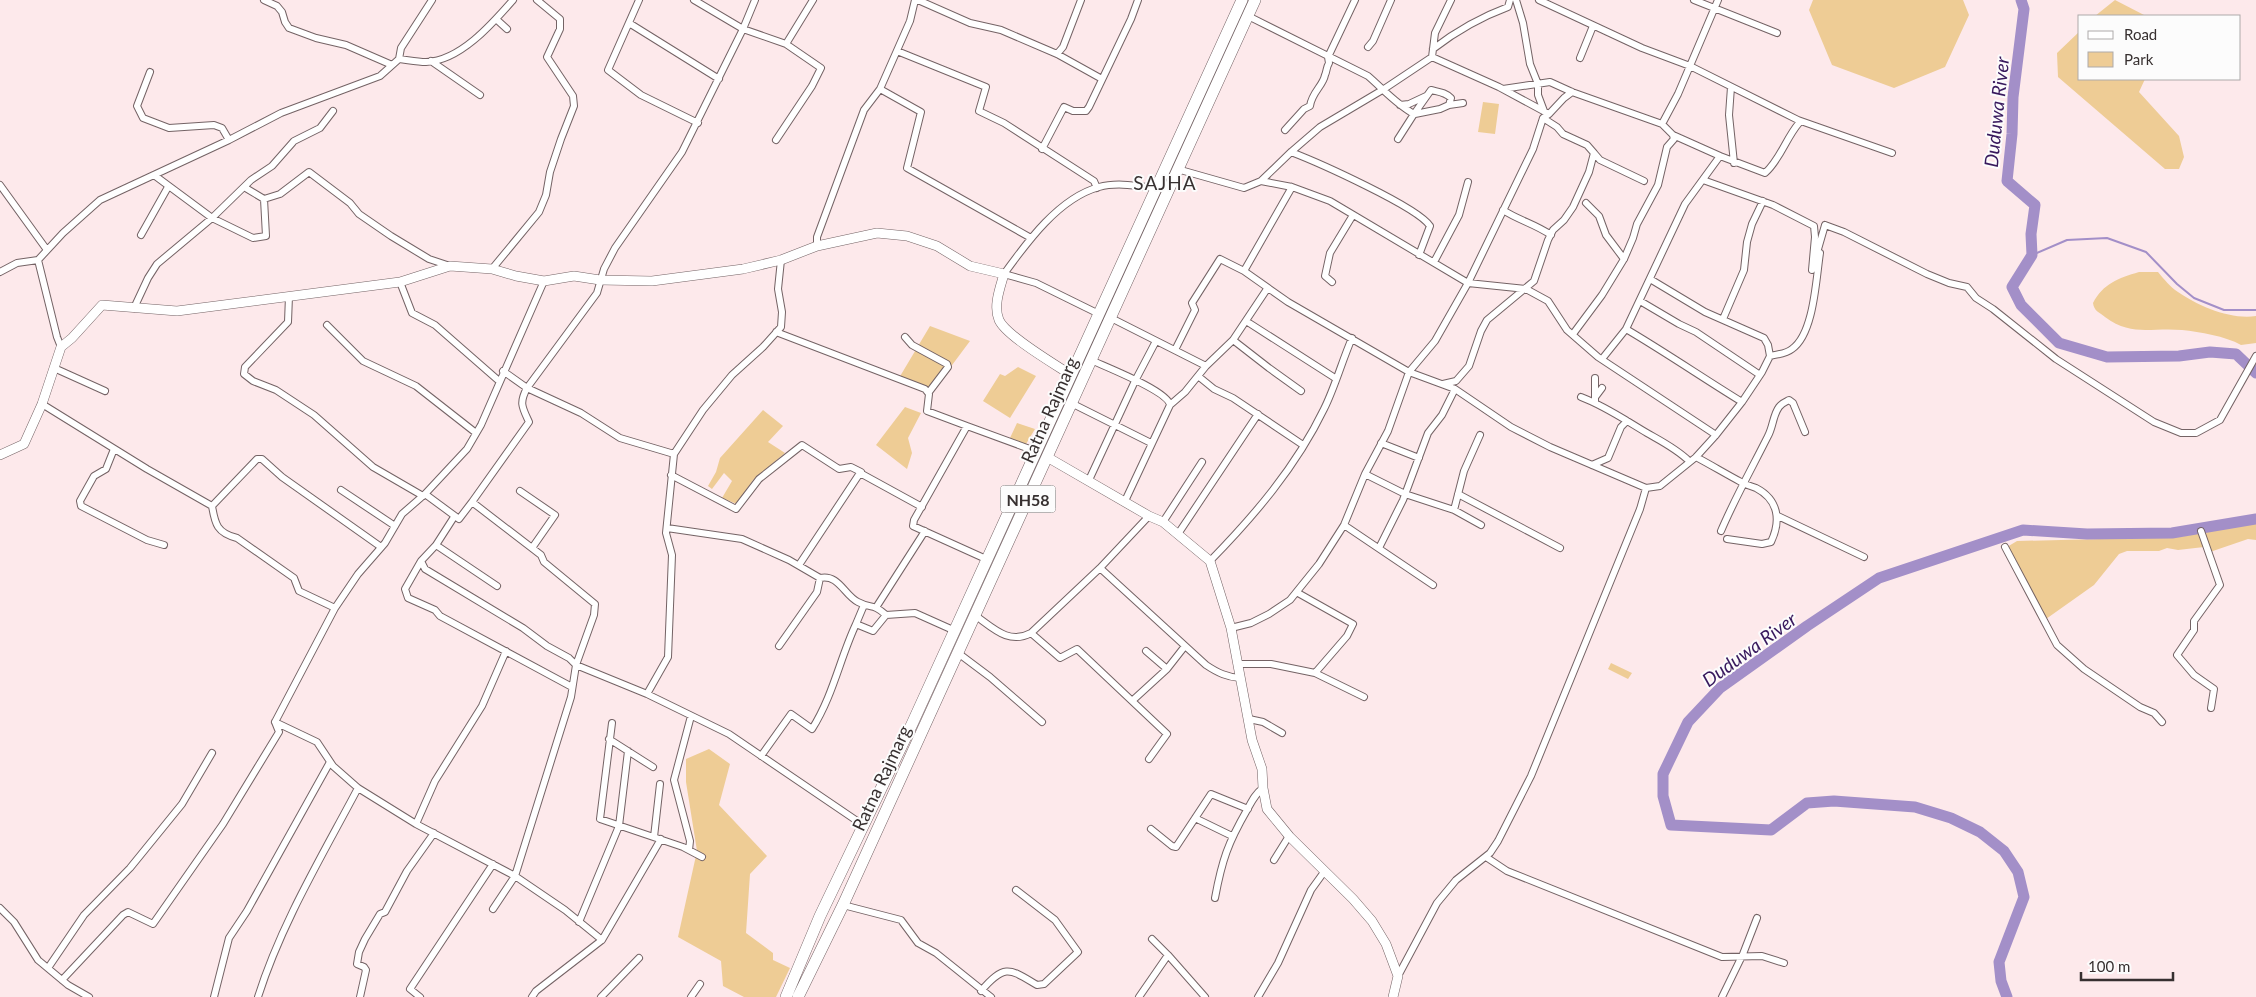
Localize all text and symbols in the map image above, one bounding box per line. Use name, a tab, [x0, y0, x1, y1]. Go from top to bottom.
legend	[2078, 15, 2241, 80]
text: Road	[2124, 25, 2157, 43]
text: Park	[2124, 50, 2154, 68]
water label: Duduwa River	[1979, 55, 2013, 168]
district label: SAJHA	[1133, 171, 1197, 194]
street label: Ratna Rajmarg	[1016, 354, 1082, 466]
road number: NH58	[1000, 486, 1056, 512]
water label: Duduwa River	[1697, 607, 1801, 691]
street label: Ratna Rajmarg	[847, 722, 915, 834]
scale bar	[2081, 950, 2174, 982]
text: 100 m	[2088, 957, 2130, 975]

